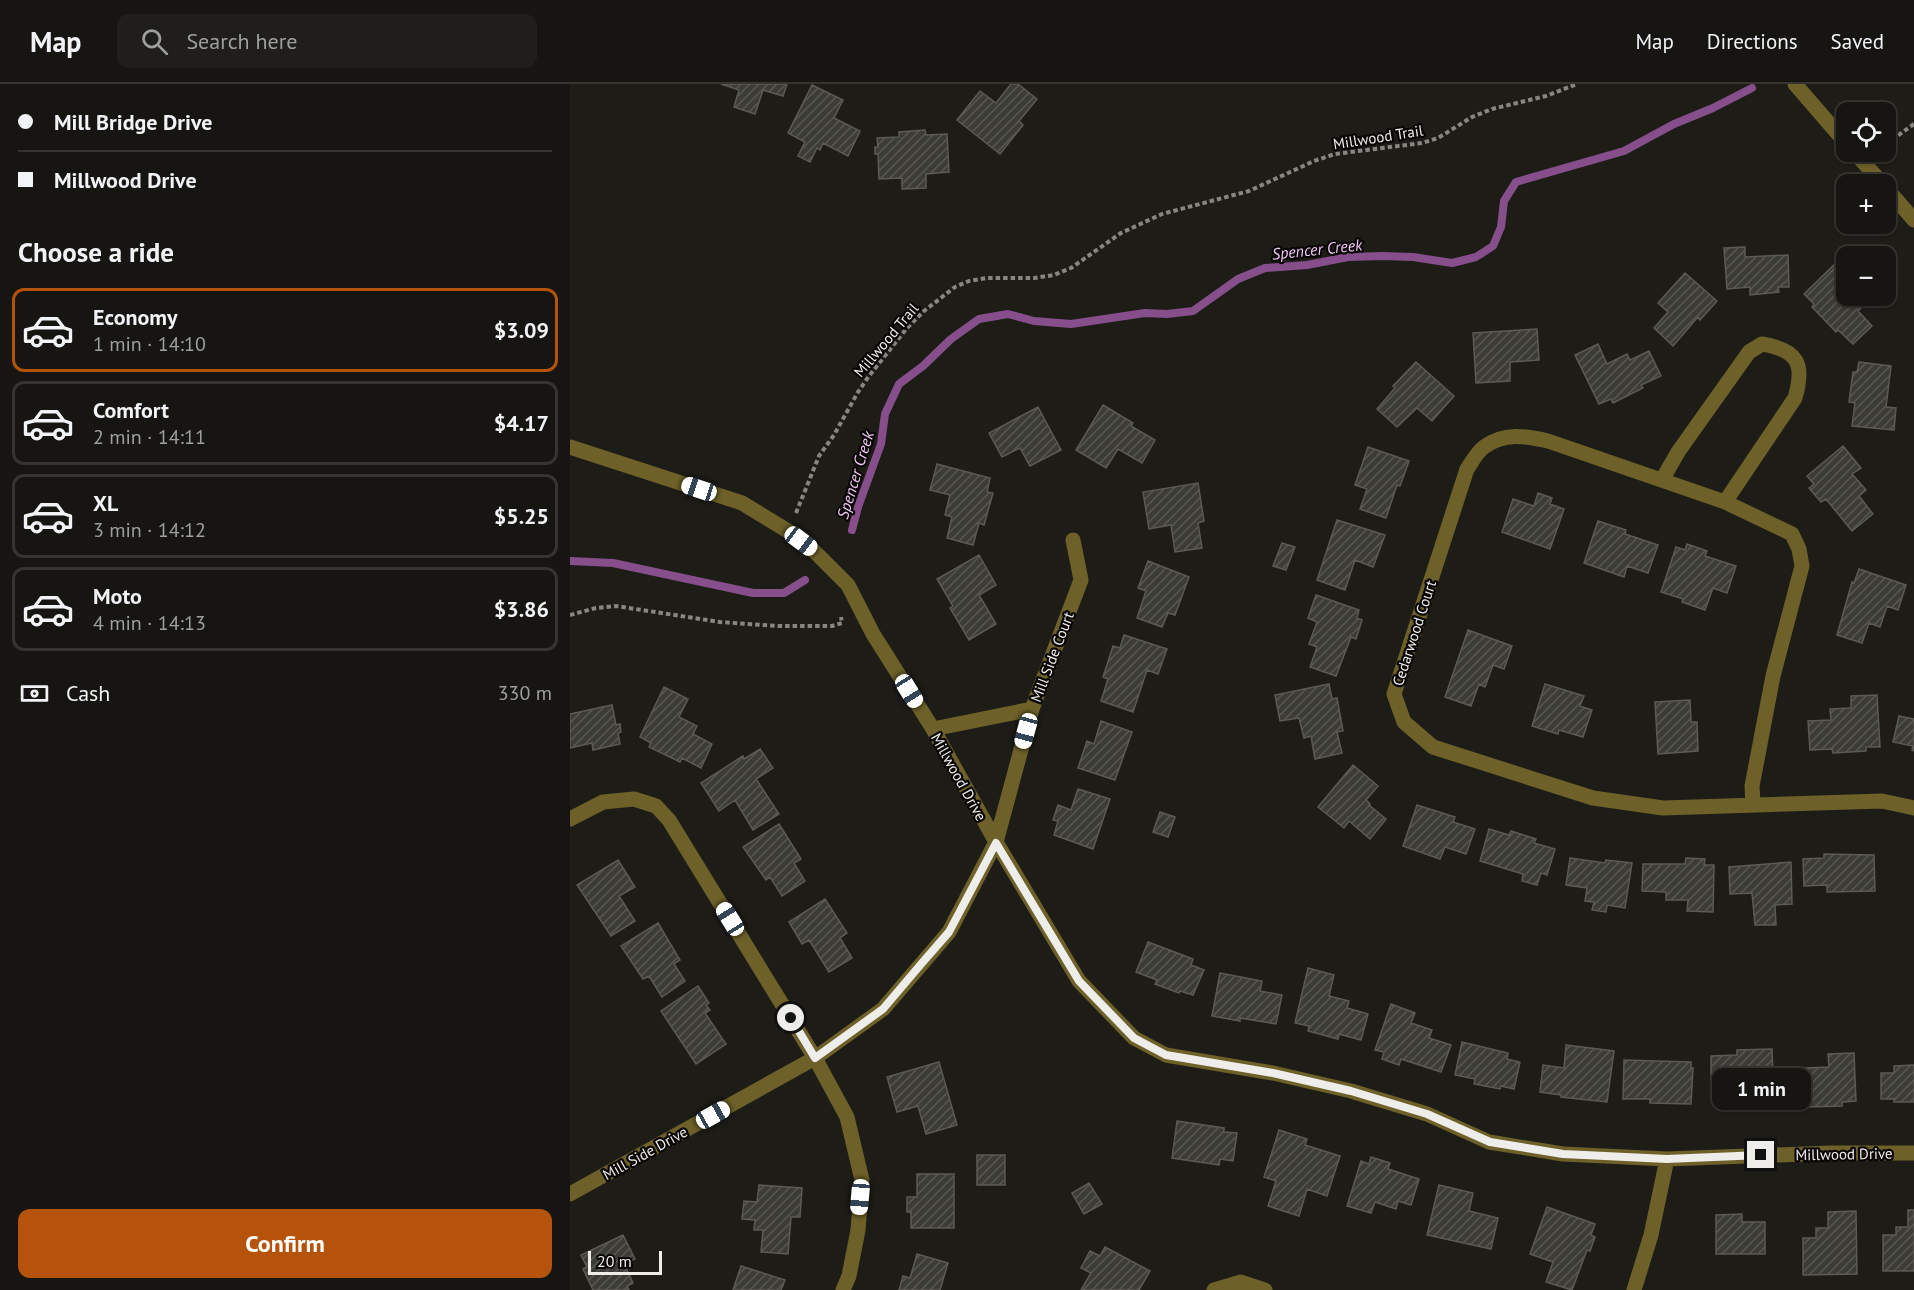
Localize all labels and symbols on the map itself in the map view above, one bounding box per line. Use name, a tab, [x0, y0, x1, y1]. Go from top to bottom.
street label: Millwood Trail	[1332, 120, 1425, 153]
water label: Spencer Creek	[1271, 234, 1364, 264]
street label: Millwood Trail	[850, 299, 923, 381]
water label: Spencer Creek	[832, 428, 878, 521]
car	[679, 475, 719, 503]
car	[781, 523, 821, 559]
street label: Cedarwood Court	[1388, 578, 1440, 688]
street label: Mill Side Court	[1026, 609, 1078, 705]
car	[892, 671, 926, 711]
car	[1013, 711, 1039, 751]
street label: Millwood Drive	[927, 730, 991, 824]
car	[713, 899, 747, 939]
route start	[777, 1004, 804, 1031]
callout: 1 min	[1712, 1068, 1810, 1110]
car	[693, 1098, 733, 1132]
street label: Mill Side Drive	[599, 1122, 691, 1184]
route end	[1747, 1141, 1774, 1168]
street label: Millwood Drive	[1795, 1144, 1893, 1164]
car	[849, 1178, 871, 1216]
scale bar	[588, 1248, 662, 1276]

